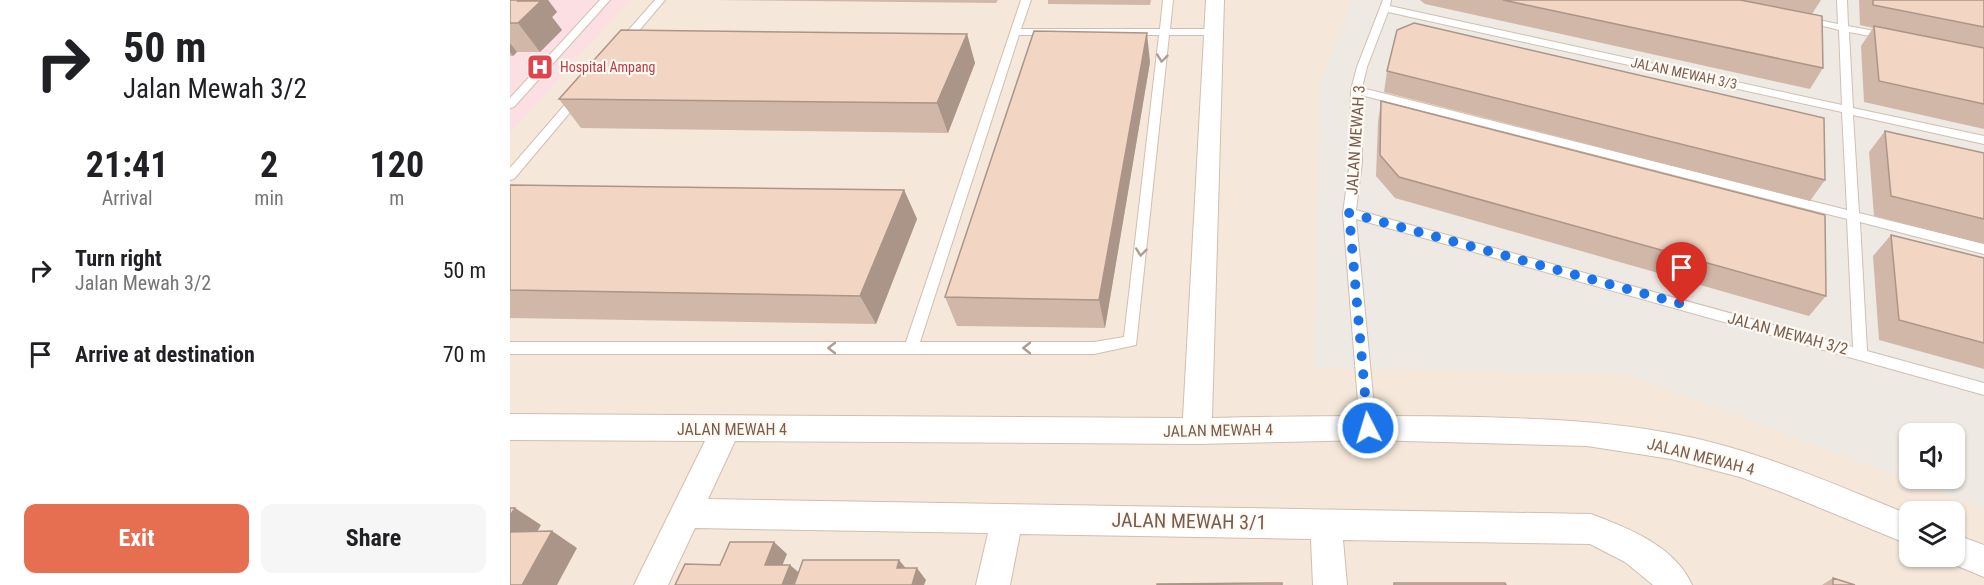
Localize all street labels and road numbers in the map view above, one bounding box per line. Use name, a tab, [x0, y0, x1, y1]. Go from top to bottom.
street label: JALAN MEWAH 3/3	[1629, 54, 1739, 92]
street label: JALAN MEWAH 3	[1342, 85, 1369, 196]
street label: JALAN MEWAH 3/2	[1726, 308, 1850, 359]
street label: JALAN MEWAH 4	[677, 420, 787, 439]
street label: JALAN MEWAH 4	[1163, 420, 1273, 441]
street label: JALAN MEWAH 4	[1645, 434, 1757, 479]
street label: JALAN MEWAH 3/1	[1111, 508, 1267, 534]

